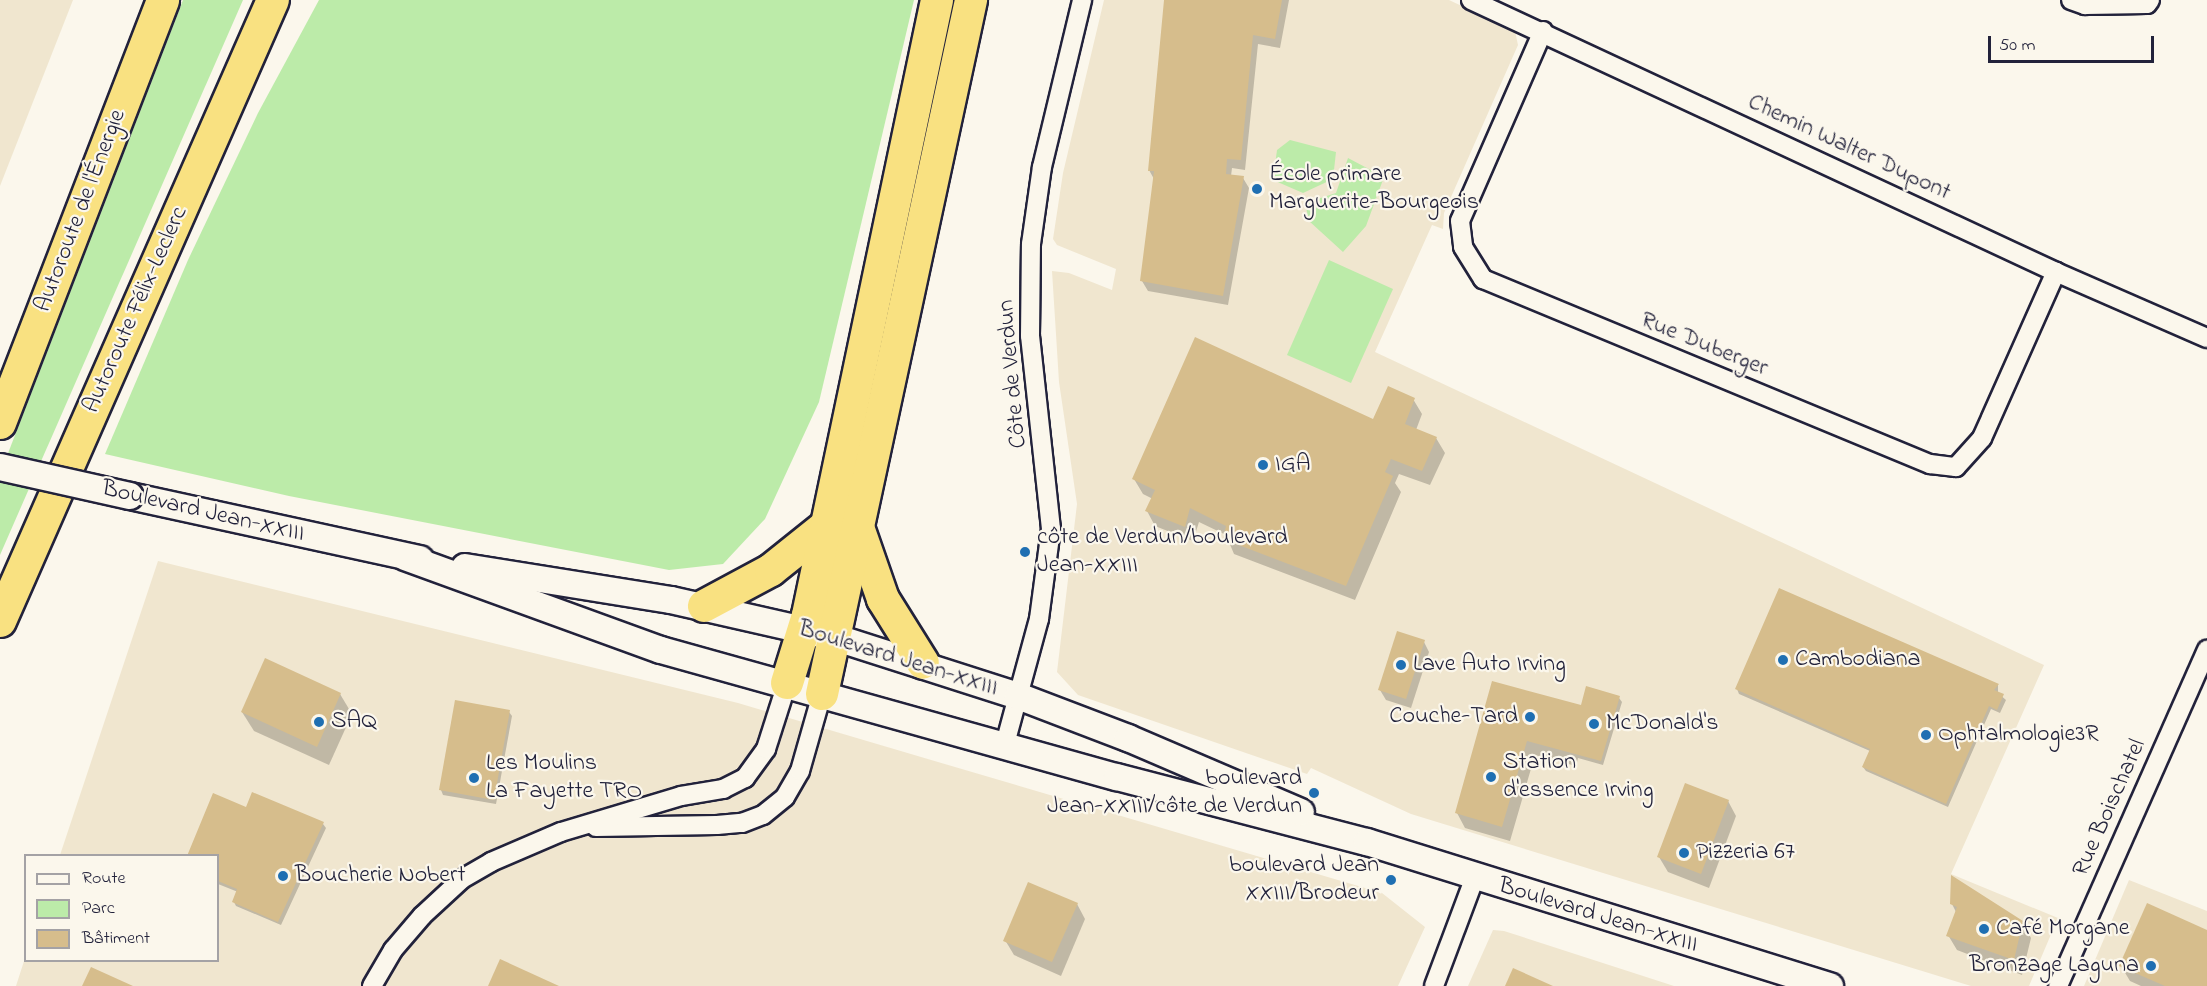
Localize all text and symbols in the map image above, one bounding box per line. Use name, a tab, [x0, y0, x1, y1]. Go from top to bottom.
scale bar	[1991, 24, 2158, 62]
text: 50 m	[1999, 33, 2036, 59]
street label: Chemin Walter Dupont	[1743, 88, 1955, 208]
street label: Autoroute de l'Énergie	[29, 106, 133, 316]
place label: École primare Marguerite-Bourgeois	[1269, 161, 1479, 217]
marker: École primare Marguerite-Bourgeois	[1250, 182, 1264, 196]
street label: Autoroute Félix-Leclerc	[78, 202, 194, 418]
street label: Côte de Verdun	[992, 298, 1034, 450]
street label: Rue Duberger	[1636, 306, 1772, 384]
place label: IGA	[1275, 451, 1310, 479]
marker: IGA	[1256, 458, 1270, 472]
street label: Boulevard Jean-XXIII	[99, 475, 307, 549]
place label: côte de Verdun/boulevard Jean-XXIII	[1037, 524, 1288, 580]
marker: côte de Verdun/boulevard Jean-XXIII	[1018, 545, 1032, 559]
street label: Boulevard Jean-XXIII	[795, 615, 1001, 703]
place label: Cambodiana	[1795, 646, 1920, 674]
place label: Lave Auto Irving	[1413, 651, 1566, 679]
marker: Cambodiana	[1776, 653, 1790, 667]
marker: Lave Auto Irving	[1394, 658, 1408, 672]
place label: Couche-Tard	[1389, 703, 1518, 731]
place label: SAQ	[331, 708, 377, 736]
marker: Couche-Tard	[1523, 710, 1537, 724]
place label: McDonald's	[1606, 710, 1718, 738]
marker: SAQ	[312, 715, 326, 729]
marker: McDonald's	[1587, 717, 1601, 731]
place label: Ophtalmologie3R	[1938, 721, 2099, 749]
marker: Ophtalmologie3R	[1919, 728, 1933, 742]
street label: Rue Boischatel	[2067, 735, 2153, 881]
place label: Station d'essence Irving	[1503, 749, 1653, 805]
place label: Les Moulins La Fayette TRO	[486, 750, 642, 806]
place label: boulevard Jean-XXIII/côte de Verdun	[1047, 765, 1302, 821]
marker: Station d'essence Irving	[1484, 770, 1498, 784]
marker: Les Moulins La Fayette TRO	[467, 771, 481, 785]
marker: boulevard Jean-XXIII/côte de Verdun	[1307, 786, 1321, 800]
place label: Pizzeria 67	[1696, 839, 1795, 867]
marker: Pizzeria 67	[1677, 846, 1691, 860]
place label: boulevard Jean XXIII/Brodeur	[1229, 852, 1379, 908]
legend	[24, 854, 219, 962]
place label: Boucherie Nobert	[295, 862, 465, 890]
text: Route	[82, 866, 126, 892]
marker: Boucherie Nobert	[276, 869, 290, 883]
street label: Boulevard Jean-XXIII	[1495, 872, 1701, 960]
marker: boulevard Jean XXIII/Brodeur	[1384, 873, 1398, 887]
text: Parc	[82, 896, 115, 922]
place label: Café Morgane	[1996, 915, 2129, 943]
marker: Café Morgane	[1977, 922, 1991, 936]
text: Bâtiment	[82, 926, 150, 952]
place label: Bronzage Laguna	[1969, 952, 2139, 980]
marker: Bronzage Laguna	[2144, 959, 2158, 973]

